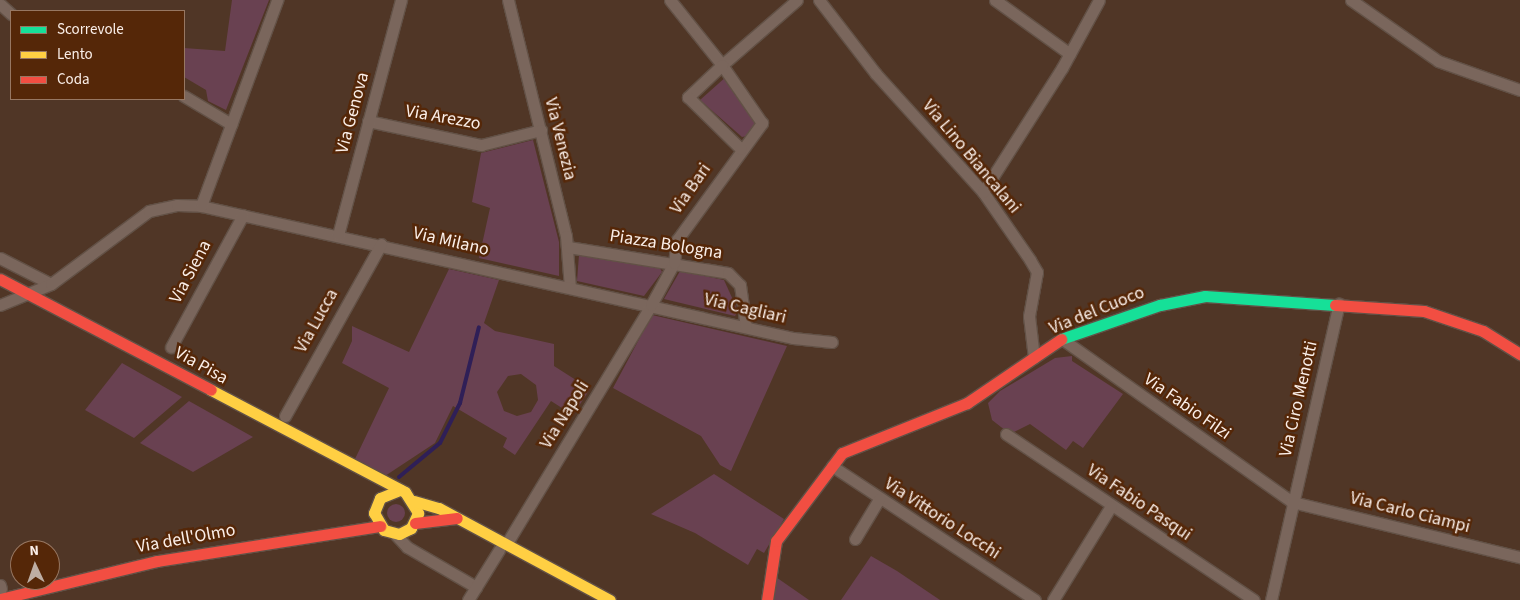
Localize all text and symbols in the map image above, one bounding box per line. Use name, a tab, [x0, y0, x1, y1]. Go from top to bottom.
legend	[10, 10, 185, 100]
text: Scorrevole	[57, 19, 124, 40]
text: Lento	[57, 44, 93, 65]
text: Coda	[57, 69, 90, 90]
street label: Via Genova	[332, 70, 374, 156]
street label: Via Venezia	[539, 96, 581, 182]
street label: Via Lino Biancalani	[917, 96, 1025, 218]
street label: Via Arezzo	[404, 101, 482, 135]
street label: Via Bari	[666, 160, 716, 218]
street label: Via Milano	[411, 223, 491, 261]
street label: Piazza Bologna	[608, 225, 724, 265]
street label: Via Siena	[165, 237, 217, 307]
street label: Via del Cuoco	[1046, 282, 1148, 340]
street label: Via Lucca	[291, 285, 343, 357]
street label: Via Cagliari	[702, 289, 788, 329]
street label: Via Ciro Menotti	[1275, 339, 1323, 459]
street label: Via Pisa	[171, 343, 231, 389]
street label: Via Fabio Filzi	[1139, 369, 1235, 445]
street label: Via Napoli	[536, 377, 594, 453]
street label: Via Fabio Pasqui	[1083, 460, 1195, 546]
street label: Via Vittorio Locchi	[880, 473, 1004, 565]
street label: Via Carlo Ciampi	[1348, 488, 1472, 538]
street label: Via dell'Olmo	[135, 520, 237, 558]
north arrow	[10, 540, 60, 590]
text: N	[29, 541, 39, 561]

